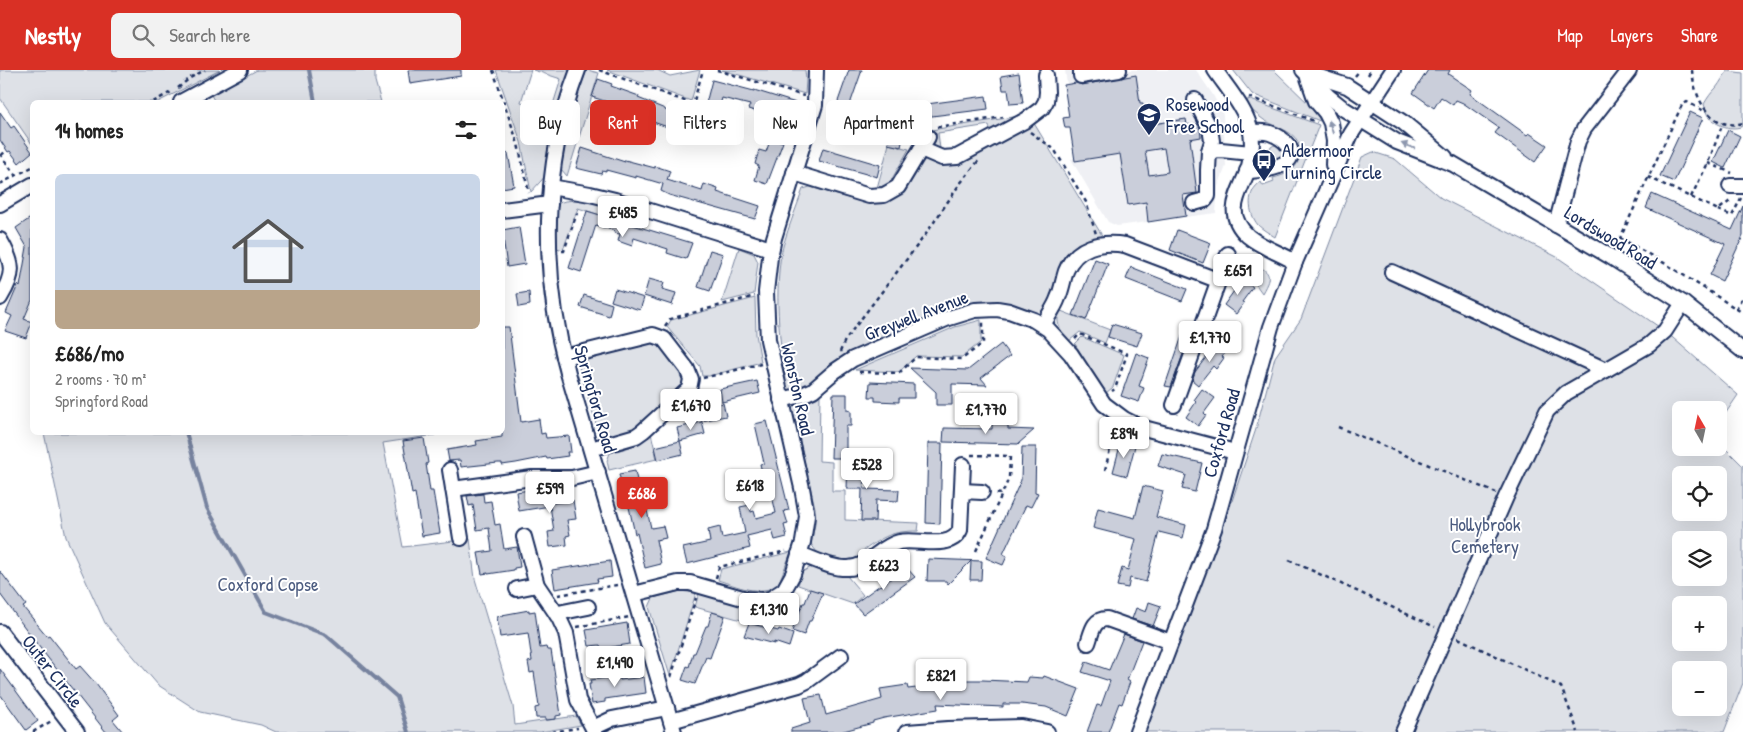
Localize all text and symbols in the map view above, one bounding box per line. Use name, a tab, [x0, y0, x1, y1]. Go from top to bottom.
search box	[111, 13, 461, 58]
text: Nestly	[25, 19, 81, 51]
icon: search	[129, 21, 157, 49]
text: Search here	[169, 22, 251, 48]
text: Map	[1557, 23, 1583, 48]
text: Layers	[1611, 23, 1653, 48]
text: Share	[1681, 23, 1718, 48]
place label: Rosewood Free School	[1165, 91, 1245, 139]
chip: Buy	[520, 100, 580, 145]
chip: Rent	[590, 100, 656, 145]
chip: Filters	[666, 100, 744, 145]
chip: New	[754, 100, 816, 145]
chip: Apartment	[826, 100, 932, 145]
school or university icon: Rosewood Free School	[1136, 102, 1162, 136]
text: 14 homes	[55, 116, 123, 145]
icon: filters	[452, 116, 480, 144]
one-way arrow	[1327, 119, 1335, 134]
place label: Aldermoor Turning Circle	[1282, 137, 1382, 185]
one-way arrow	[1401, 142, 1415, 150]
bus stop icon: Aldermoor Turning Circle	[1251, 148, 1277, 182]
pin: £485	[593, 196, 653, 238]
street label: Lordswood Road	[1560, 199, 1663, 275]
text: £485	[609, 201, 637, 223]
icon: home	[223, 206, 313, 296]
pin: £651	[1208, 254, 1268, 296]
text: £651	[1224, 259, 1252, 281]
street label: Greywell Avenue	[860, 283, 972, 347]
pin: £1,770	[1169, 320, 1251, 363]
text: £1,770	[1190, 326, 1230, 348]
text: £686/mo	[55, 339, 124, 368]
street label: Wonston Road	[775, 340, 821, 438]
street label: Springford Road	[568, 342, 624, 456]
text: 2 rooms · 70 m²	[55, 368, 146, 390]
street label: Coxford Road	[1196, 385, 1246, 480]
pin: £1,670	[650, 388, 732, 431]
text: Springford Road	[55, 390, 148, 412]
pin: £1,770	[945, 392, 1027, 435]
text: £1,670	[671, 394, 711, 416]
text: £1,770	[966, 398, 1006, 420]
north arrow	[1672, 401, 1728, 456]
map controls	[1672, 401, 1727, 716]
pin: £894	[1094, 416, 1154, 459]
text: £894	[1110, 422, 1138, 444]
pin: £528	[837, 448, 897, 490]
text: £528	[852, 453, 882, 475]
button: locate	[1672, 466, 1727, 521]
pin: £618	[720, 468, 780, 511]
pin: £599	[520, 472, 580, 514]
text: £618	[736, 474, 764, 496]
pin: £686	[612, 476, 672, 519]
text: £599	[536, 477, 564, 499]
text: £686	[628, 482, 656, 504]
park label: Hollybrook Cemetery	[1449, 511, 1521, 559]
button: layers	[1672, 531, 1727, 586]
pin: £623	[854, 548, 914, 591]
text: £623	[869, 554, 899, 576]
park label: Coxford Copse	[217, 571, 319, 597]
pin: £1,310	[728, 592, 810, 635]
button: +	[1672, 596, 1727, 651]
text: £1,310	[750, 598, 788, 620]
street label: Outer Circle	[16, 629, 90, 713]
pin: £1,490	[574, 646, 656, 688]
text: £1,490	[597, 651, 633, 673]
pin: £821	[911, 658, 971, 701]
button: −	[1672, 661, 1727, 716]
text: £821	[926, 664, 956, 686]

